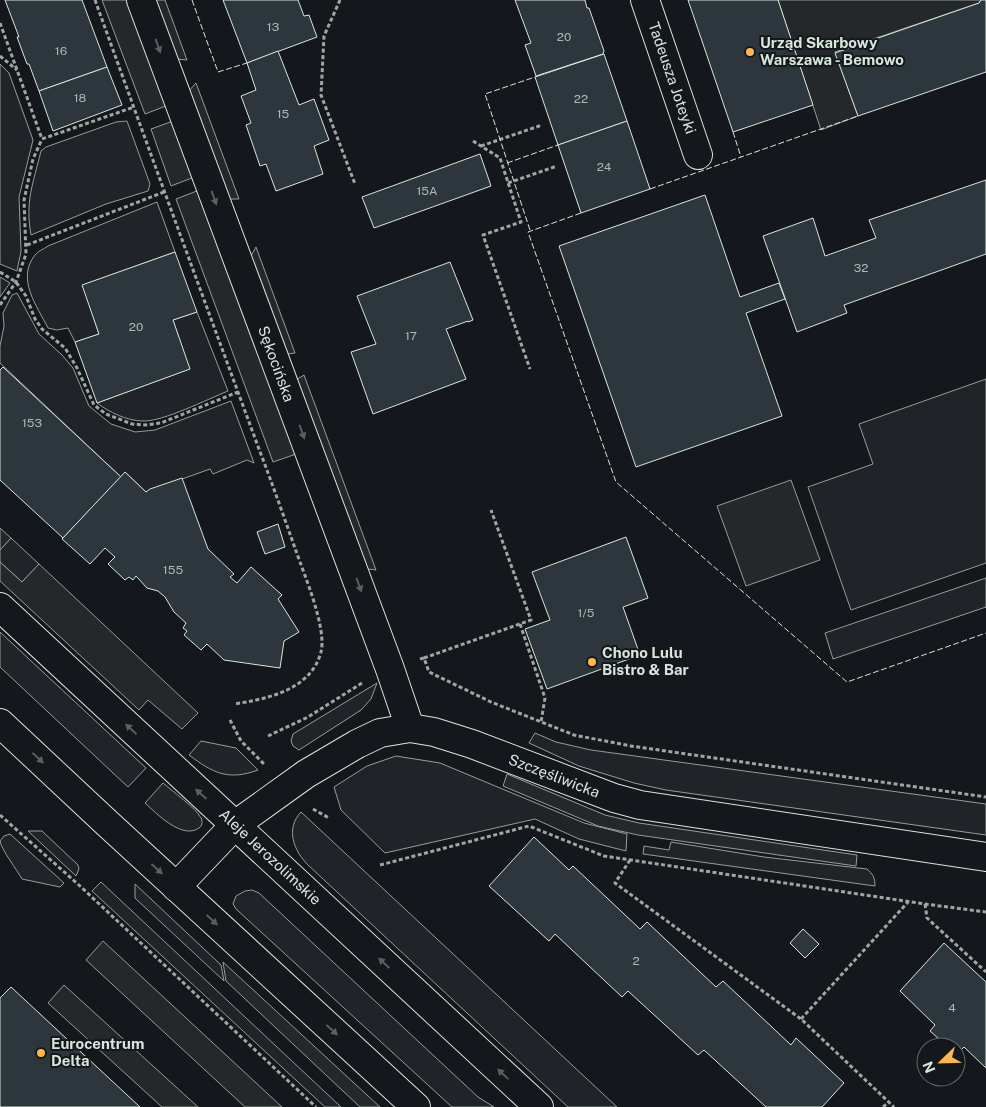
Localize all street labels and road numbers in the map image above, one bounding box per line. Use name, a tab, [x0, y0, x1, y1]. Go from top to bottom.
street label: Tadeusza Joteyki	[645, 20, 700, 136]
street label: Sękocińska	[255, 323, 298, 404]
street label: Szczęśliwicka	[506, 750, 602, 801]
street label: Aleje Jerozolimskie	[216, 805, 325, 908]

